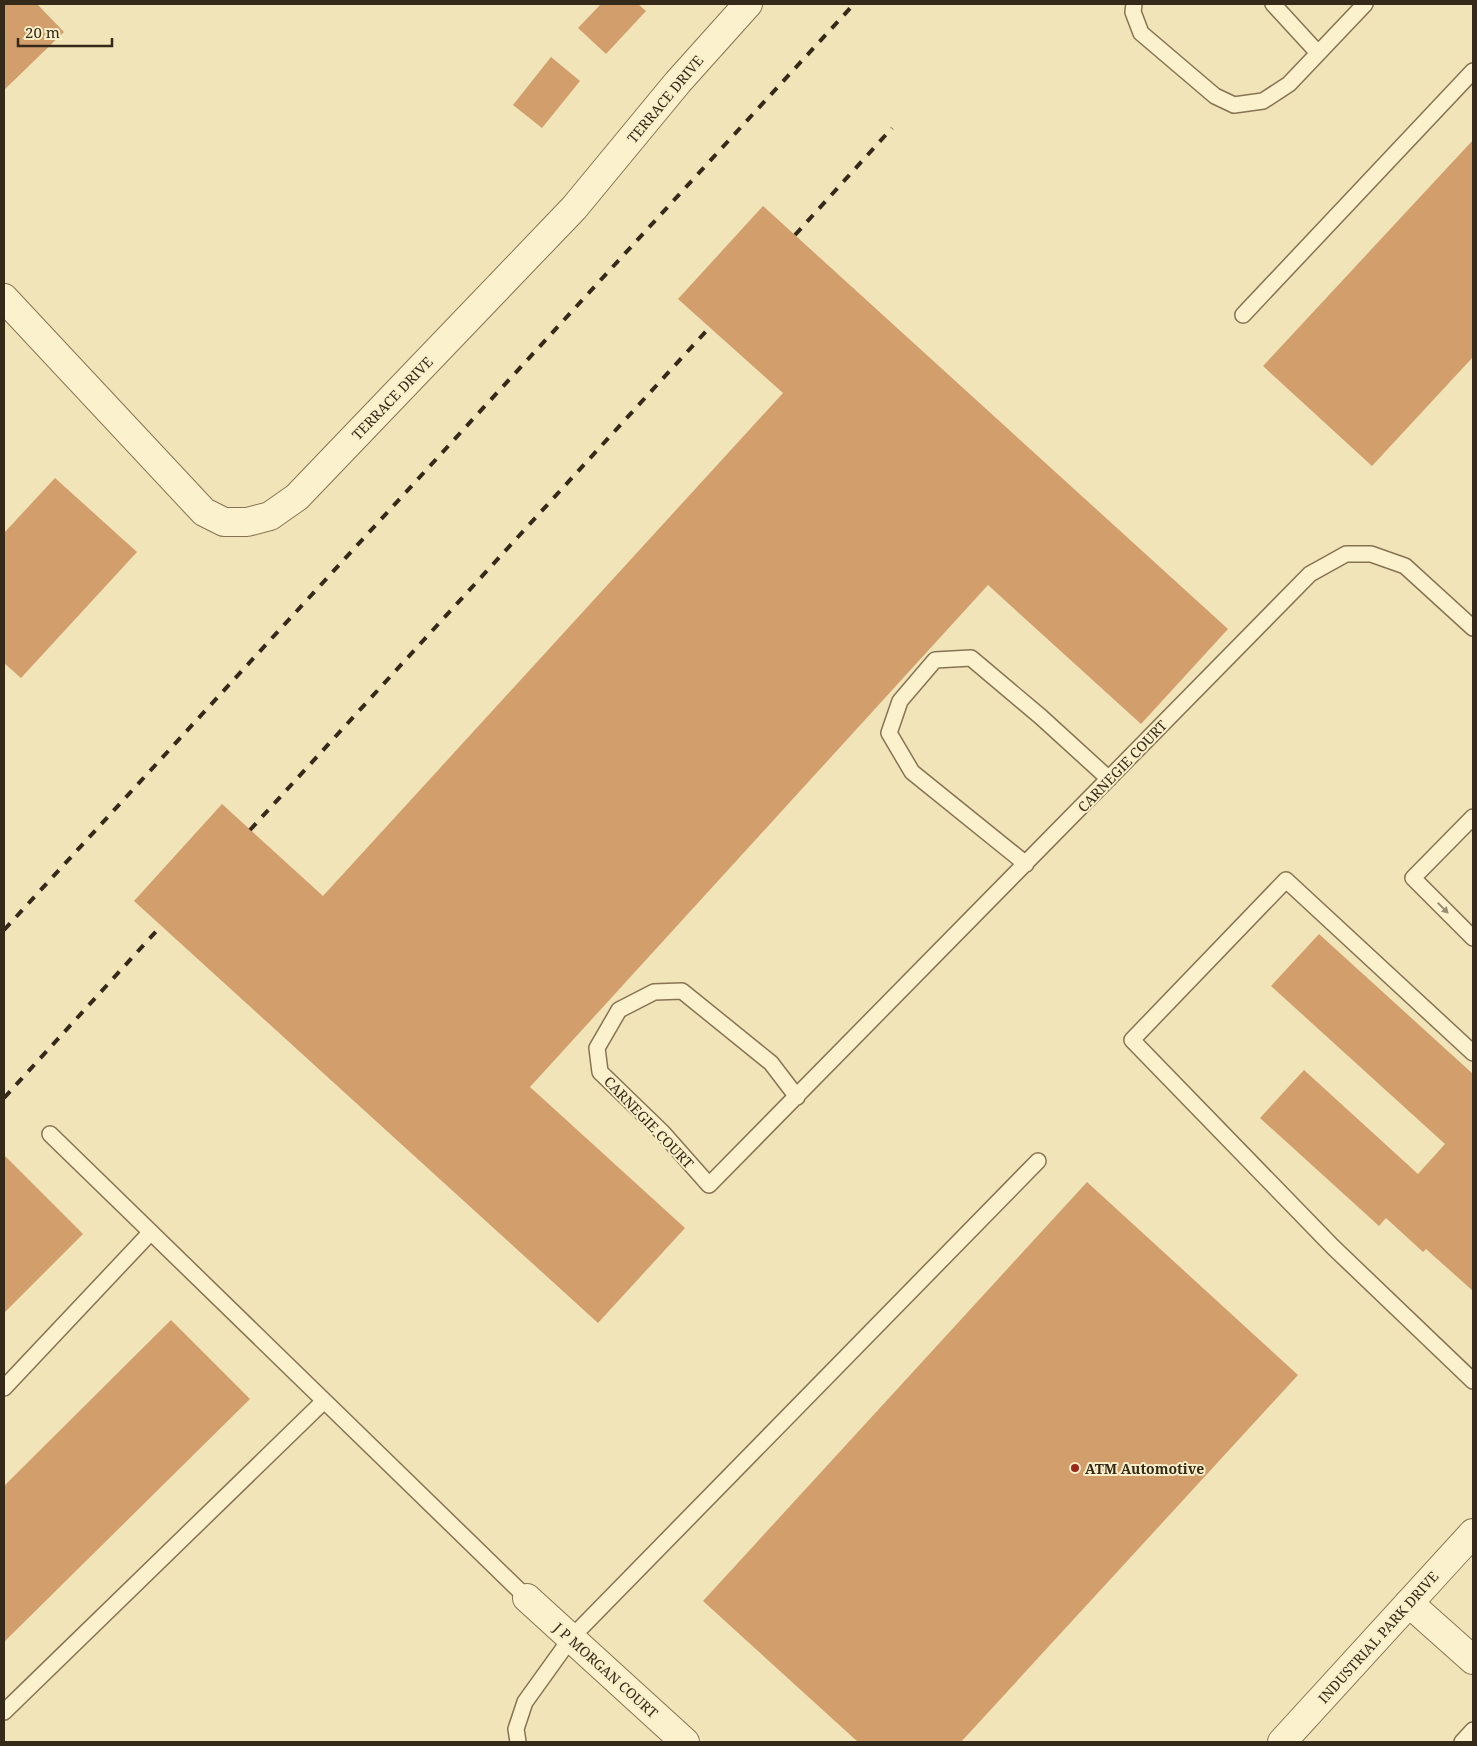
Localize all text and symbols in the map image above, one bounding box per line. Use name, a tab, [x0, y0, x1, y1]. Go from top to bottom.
scale bar	[18, 15, 111, 47]
text: 20 m	[25, 22, 60, 42]
street label: TERRACE DRIVE	[623, 51, 707, 147]
street label: TERRACE DRIVE	[347, 352, 437, 444]
street label: CARNEGIE COURT	[1073, 716, 1171, 816]
one-way arrow	[1437, 902, 1449, 914]
street label: CARNEGIE COURT	[600, 1072, 698, 1172]
place label: ATM Automotive	[1085, 1459, 1204, 1478]
marker: ATM Automotive	[1069, 1462, 1081, 1474]
street label: INDUSTRIAL PARK DRIVE	[1314, 1567, 1443, 1707]
street label: J P MORGAN COURT	[549, 1617, 662, 1722]

